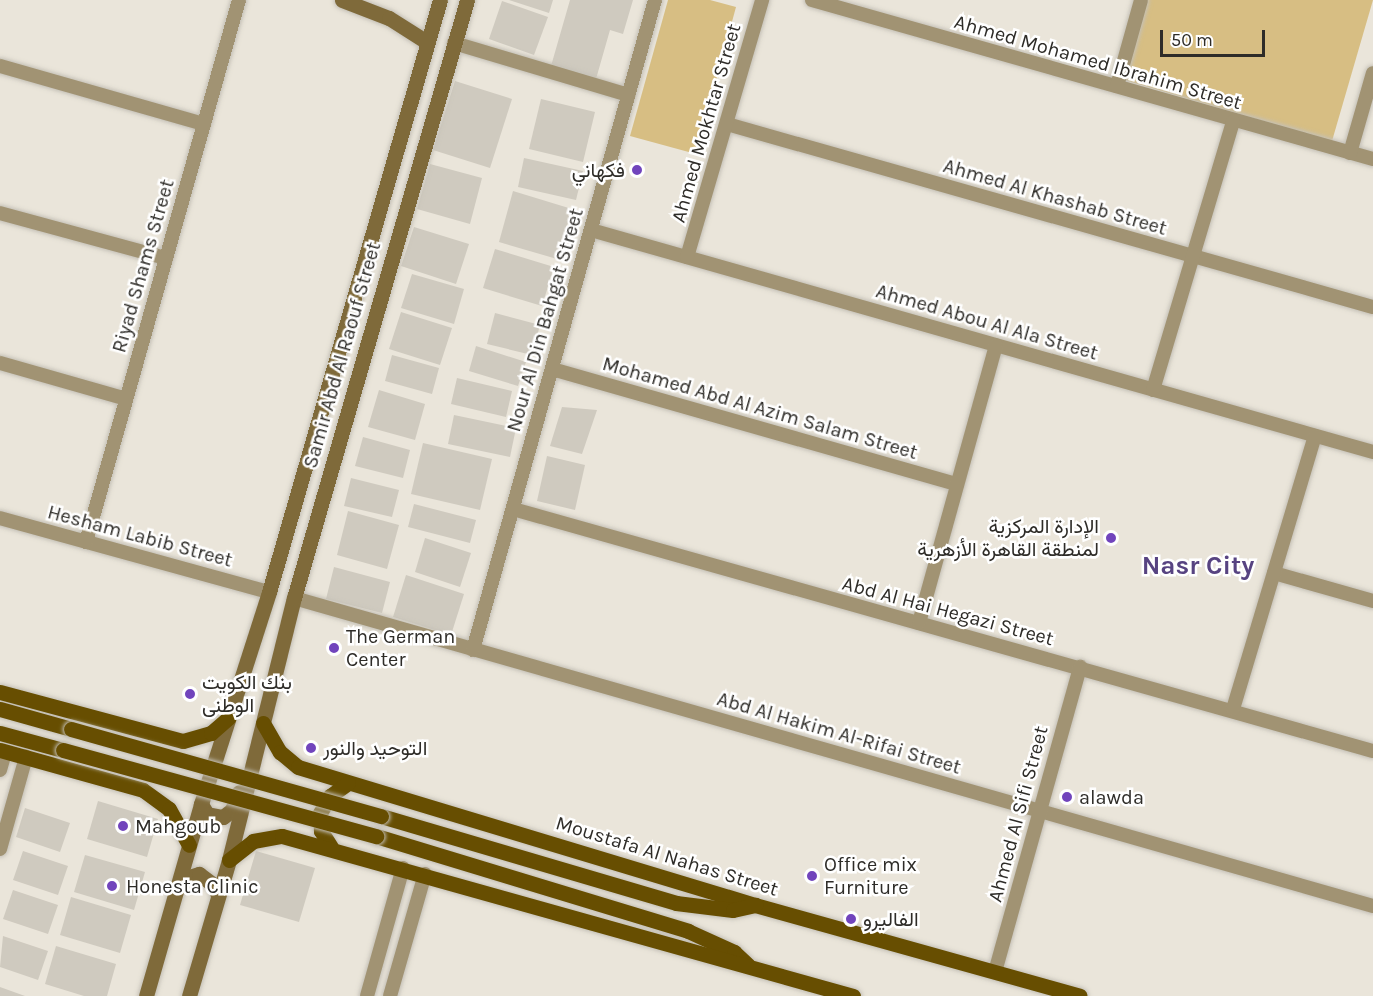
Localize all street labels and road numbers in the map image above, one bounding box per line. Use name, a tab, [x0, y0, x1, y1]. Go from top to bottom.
street label: Ahmed Mohamed Ibrahim Street	[952, 9, 1244, 115]
street label: Ahmed Mokhtar Street	[666, 21, 746, 225]
street label: Ahmed Al Khashab Street	[941, 154, 1169, 240]
street label: Riyad Shams Street	[107, 177, 179, 355]
street label: Nour Al Din Bahgat Street	[502, 205, 588, 435]
street label: Samir Abd Al Raouf Street	[298, 239, 386, 471]
street label: Ahmed Abou Al Ala Street	[873, 279, 1101, 365]
street label: Mohamed Abd Al Azim Salam Street	[600, 351, 920, 465]
street label: Hesham Labib Street	[45, 500, 235, 572]
street label: Abd Al Hai Hegazi Street	[840, 571, 1056, 651]
street label: Abd Al Hakim Al-Rifai Street	[714, 687, 964, 779]
street label: Ahmed Al Sifi Street	[983, 723, 1053, 905]
street label: Moustafa Al Nahas Street	[553, 811, 781, 901]

